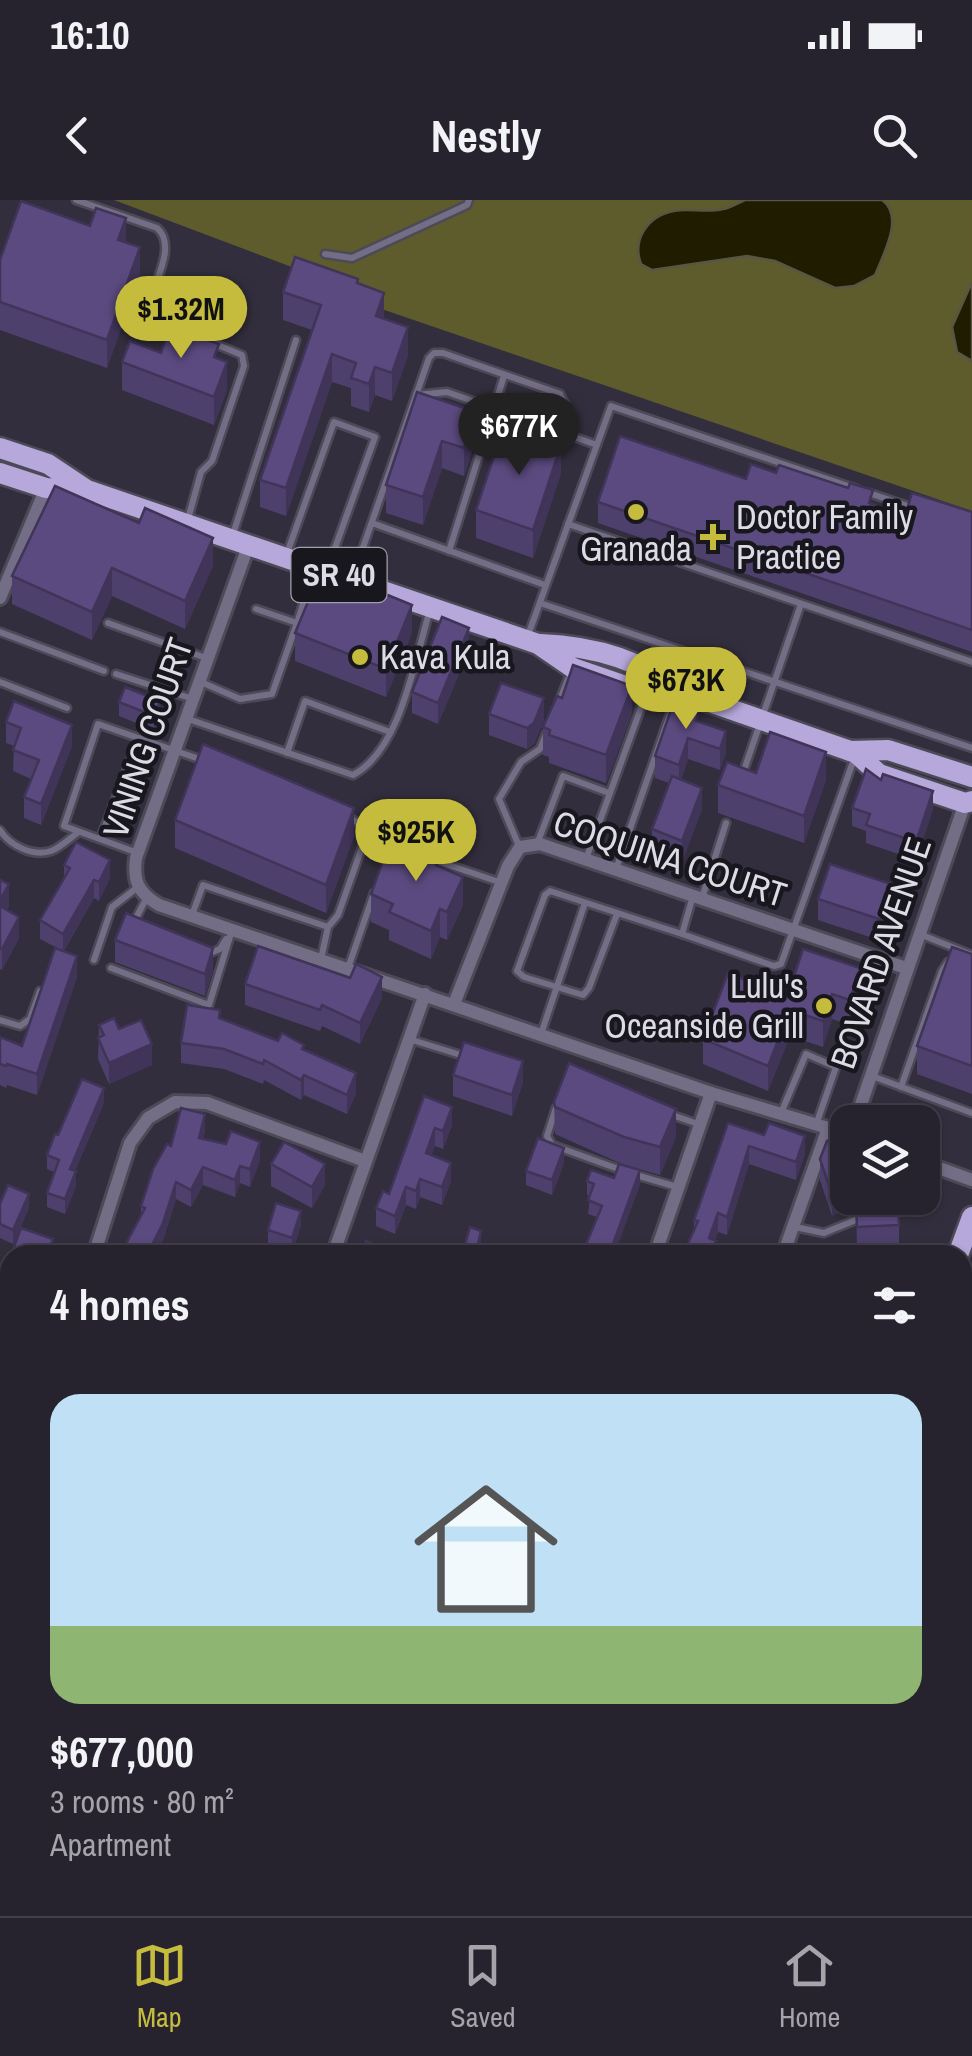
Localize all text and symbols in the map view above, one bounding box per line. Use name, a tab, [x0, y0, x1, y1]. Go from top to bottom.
text: 16:10	[50, 10, 130, 61]
text: Nestly	[431, 105, 541, 166]
icon: back	[50, 108, 105, 163]
icon: search	[867, 108, 922, 163]
pin: $1.32M	[100, 276, 262, 361]
text: $1.32M	[137, 287, 225, 330]
pin: $677K	[449, 393, 589, 478]
text: $677K	[480, 404, 558, 447]
place label: Doctor Family Practice	[736, 493, 914, 580]
marker: Granada	[625, 501, 647, 523]
marker: Doctor Family Practice	[700, 524, 726, 550]
place label: Granada	[580, 525, 692, 572]
road number: SR 40	[292, 548, 386, 602]
street label: VINING COURT	[91, 632, 204, 844]
place label: Kava Kula	[380, 633, 511, 680]
marker: Kava Kula	[349, 646, 371, 668]
pin: $673K	[616, 647, 756, 732]
text: $673K	[647, 658, 725, 701]
pin: $925K	[346, 799, 486, 884]
street label: COQUINA COURT	[548, 799, 792, 918]
text: $925K	[377, 810, 455, 853]
street label: BOVARD AVENUE	[819, 831, 942, 1075]
place label: Lulu's Oceanside Grill	[605, 962, 804, 1049]
marker: Lulu's Oceanside Grill	[813, 995, 835, 1017]
map controls	[830, 1105, 940, 1215]
button: layers	[830, 1105, 940, 1215]
text: 4 homes	[50, 1277, 190, 1333]
icon: filters	[867, 1278, 922, 1333]
icon: home	[396, 1459, 576, 1639]
text: $677,000	[50, 1724, 194, 1780]
text: 3 rooms · 80 m²	[50, 1780, 234, 1823]
text: Apartment	[50, 1823, 171, 1866]
tab: Map	[132, 1938, 187, 2036]
tab: Saved	[450, 1938, 515, 2036]
tab: Home	[779, 1938, 840, 2036]

